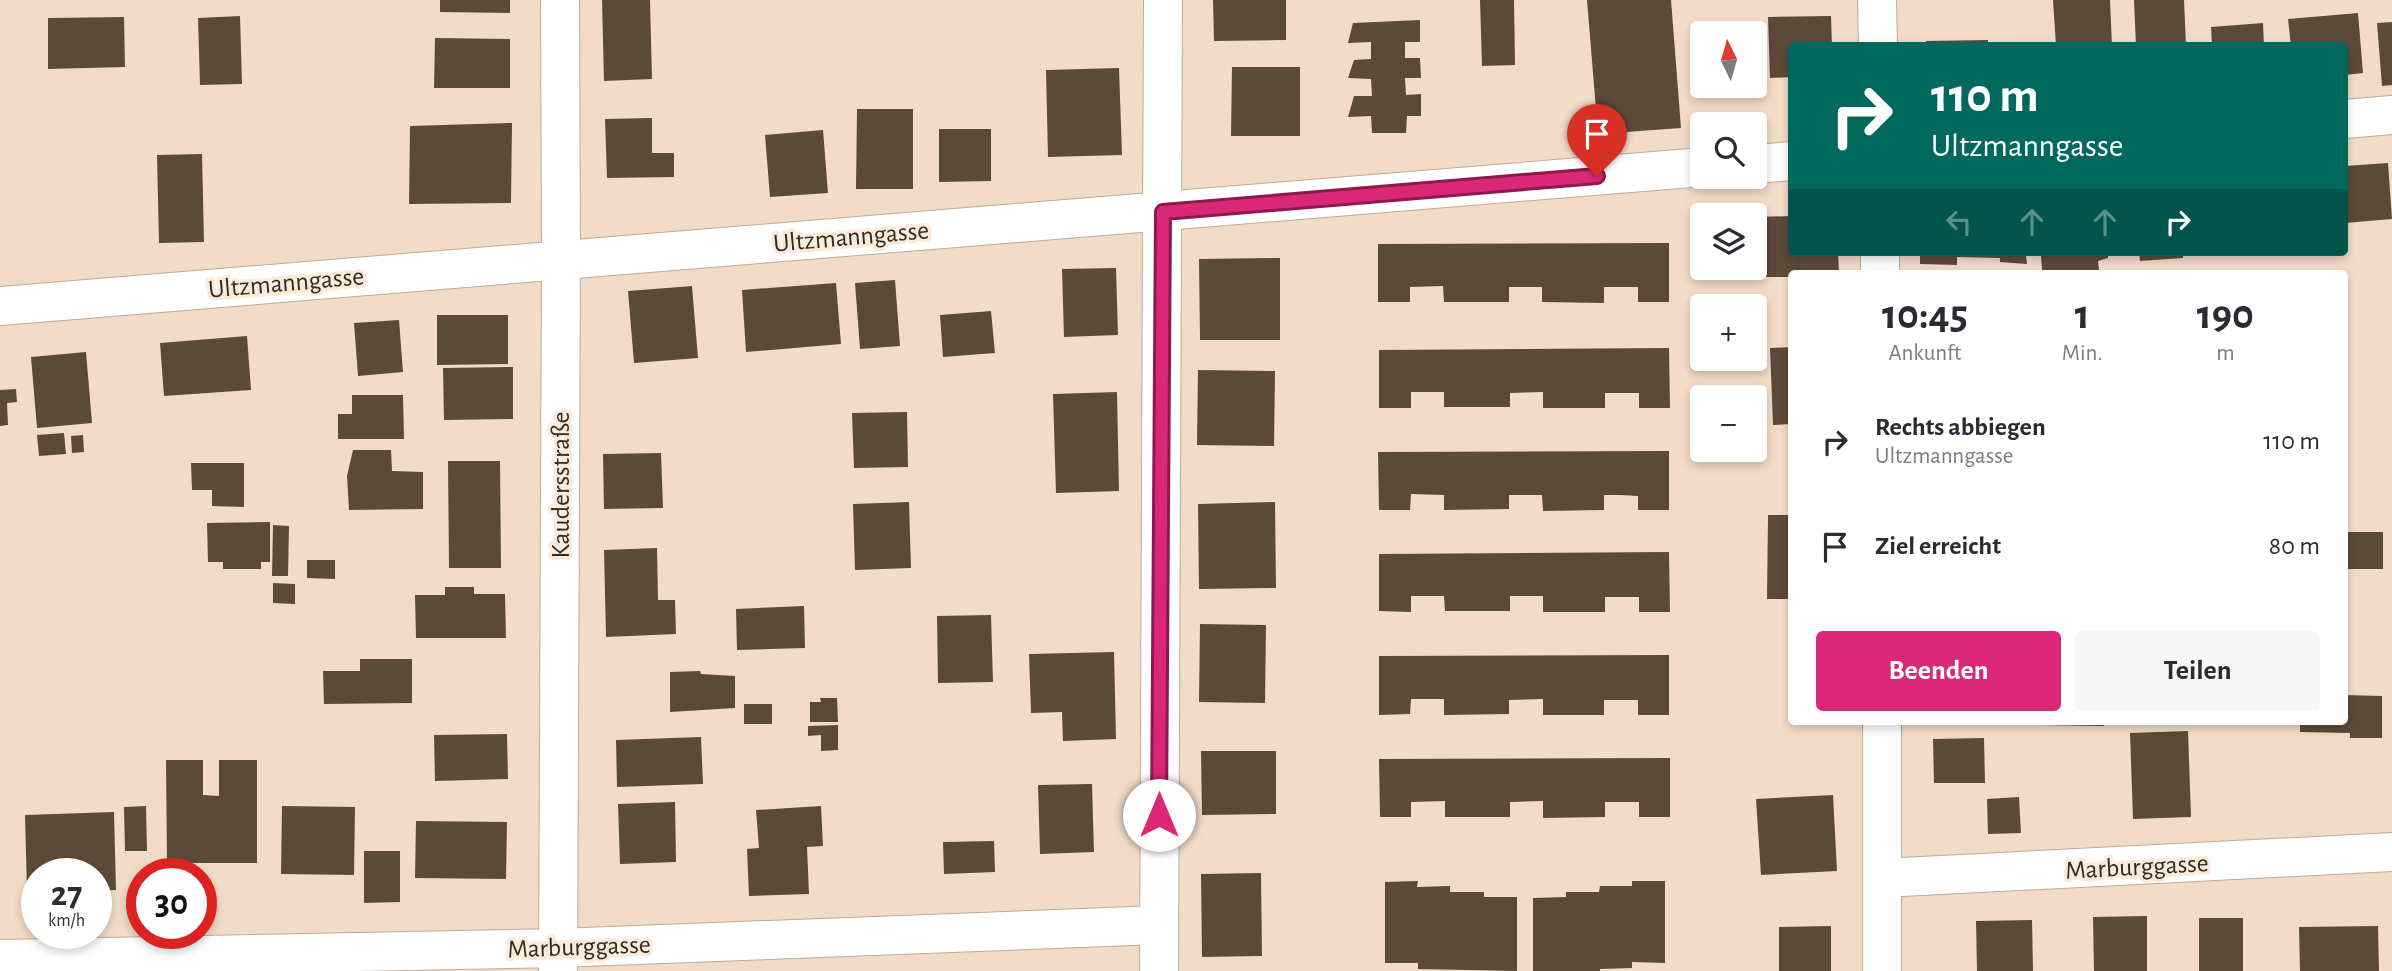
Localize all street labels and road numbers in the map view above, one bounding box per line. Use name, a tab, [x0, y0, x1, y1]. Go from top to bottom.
street label: Ultzmanngasse	[772, 217, 930, 257]
street label: Ultzmanngasse	[207, 263, 365, 303]
street label: Kaudersstraße	[548, 411, 574, 559]
street label: Marburggasse	[2065, 850, 2209, 884]
street label: Marburggasse	[507, 932, 651, 962]

